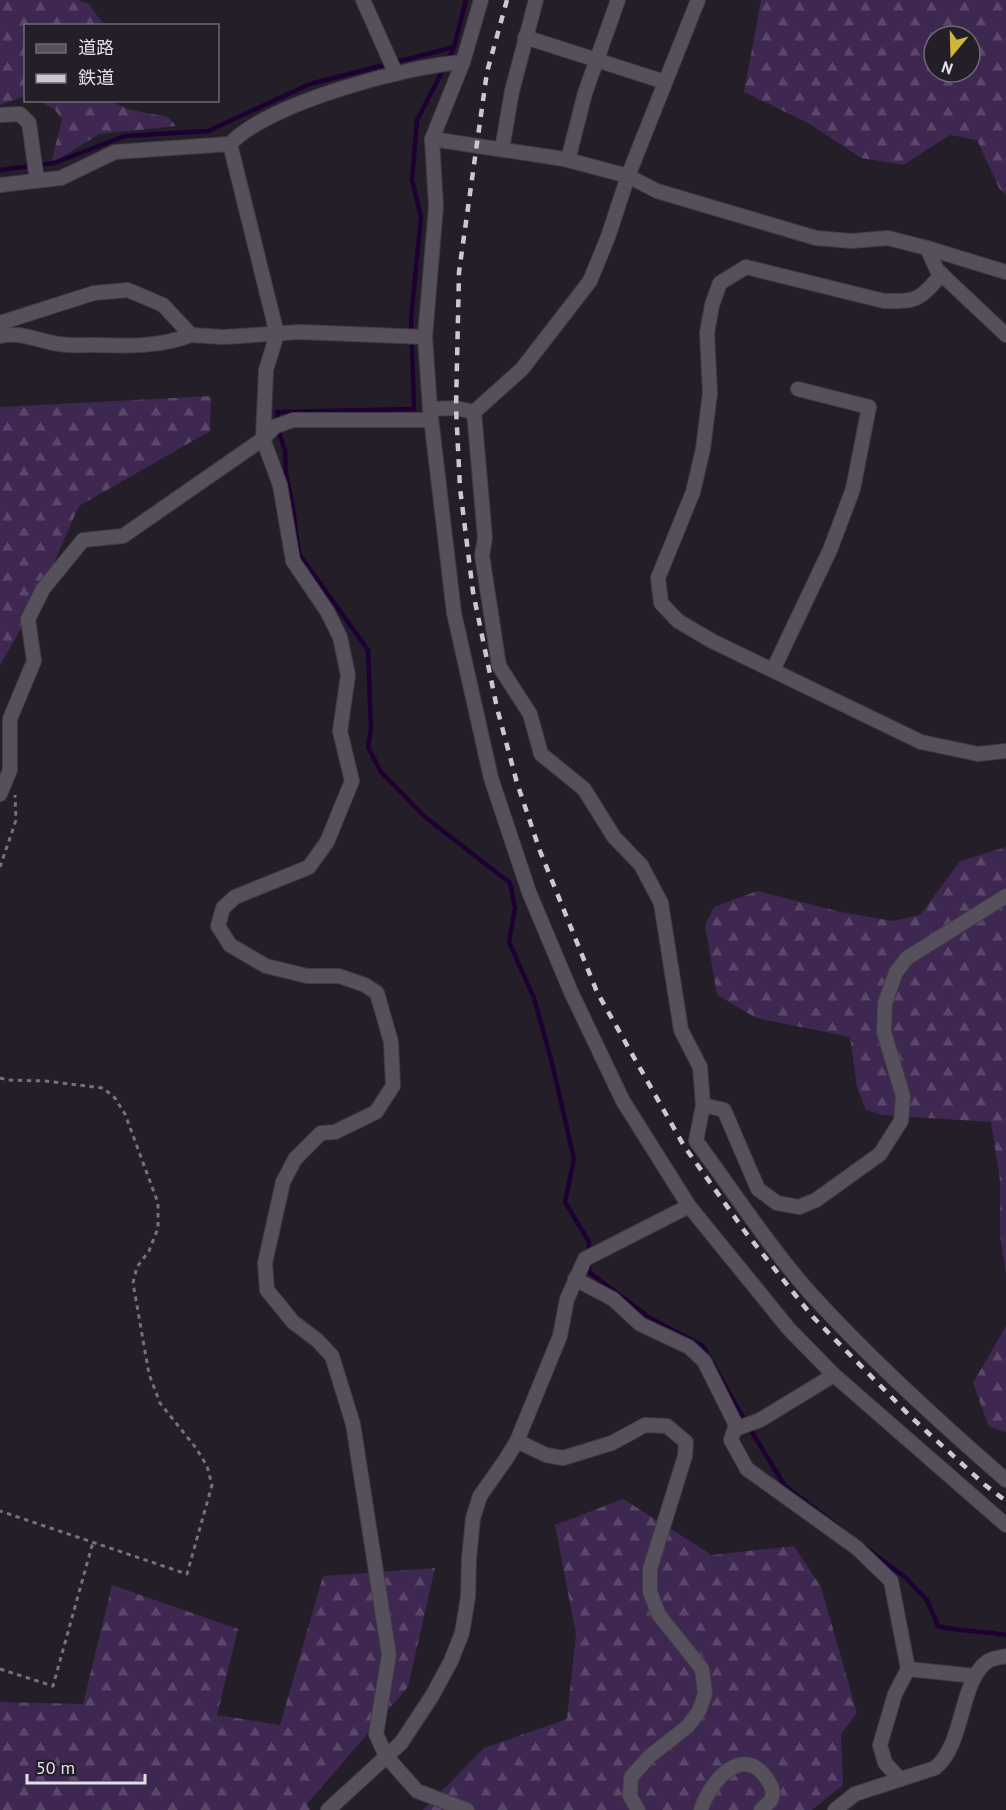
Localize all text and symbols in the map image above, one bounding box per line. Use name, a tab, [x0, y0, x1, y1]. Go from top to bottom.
legend	[24, 24, 219, 102]
north arrow	[922, 24, 982, 84]
text: 道路	[78, 36, 114, 59]
text: N	[939, 57, 955, 79]
text: 鉄道	[78, 66, 114, 89]
scale bar	[27, 1747, 146, 1785]
text: 50 m	[36, 1756, 75, 1779]

